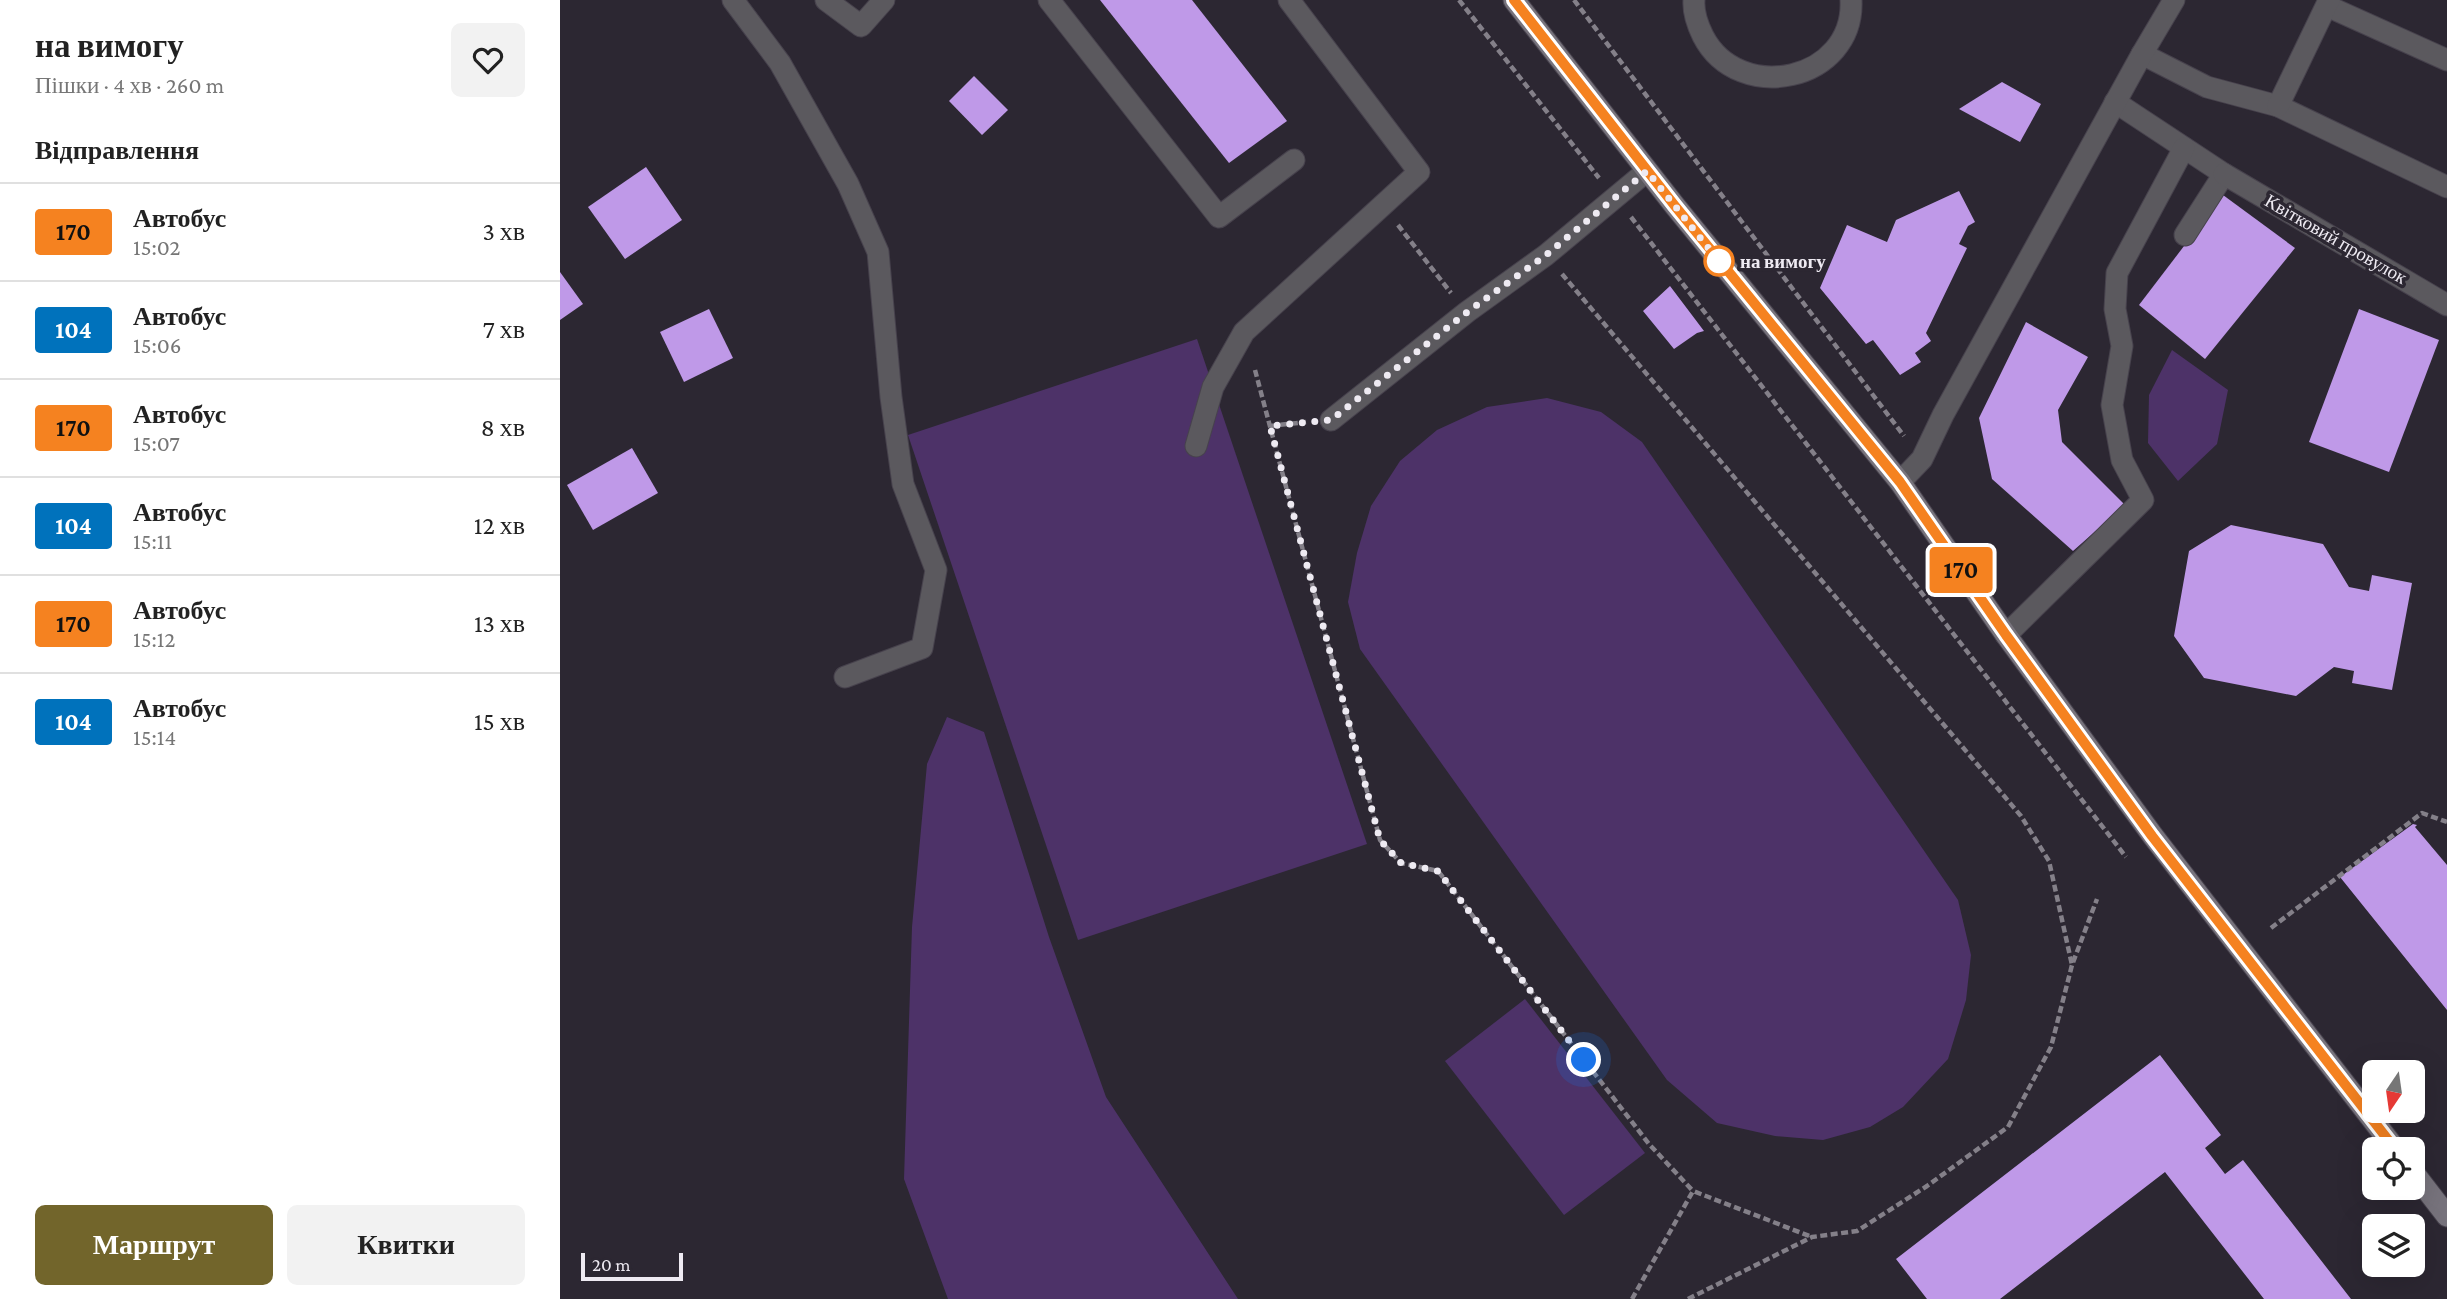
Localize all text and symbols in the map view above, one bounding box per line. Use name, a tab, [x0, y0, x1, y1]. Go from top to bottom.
button: heart	[451, 23, 525, 97]
text: на вимогу	[35, 27, 184, 64]
text: Пішки · 4 хв · 260 m	[35, 72, 224, 98]
text: Відправлення	[35, 136, 199, 165]
street label: Квітковий провулок	[2261, 190, 2411, 289]
text: Автобус	[133, 204, 226, 233]
text: 3 хв	[483, 217, 525, 246]
text: 170	[56, 218, 91, 245]
text: 15:02	[133, 234, 180, 260]
marker: на вимогу	[1704, 246, 1734, 276]
place label: на вимогу	[1740, 251, 1826, 272]
text: Автобус	[133, 302, 226, 331]
text: 7 хв	[483, 315, 525, 344]
text: 104	[55, 316, 92, 343]
text: 15:06	[133, 332, 181, 358]
text: Автобус	[133, 400, 226, 429]
text: 8 хв	[481, 413, 525, 442]
text: 170	[56, 414, 91, 441]
text: 15:07	[133, 430, 180, 456]
text: Автобус	[133, 498, 226, 527]
text: 12 хв	[474, 511, 525, 540]
text: 104	[55, 512, 92, 539]
text: 15:11	[133, 528, 172, 554]
line badge: 170	[1921, 547, 2001, 593]
text: 170	[1944, 556, 1978, 583]
text: Автобус	[133, 596, 226, 625]
text: 13 хв	[474, 609, 525, 638]
text: 170	[56, 610, 91, 637]
text: 15:12	[133, 626, 175, 652]
text: Автобус	[133, 694, 226, 723]
text: 15 хв	[474, 707, 525, 736]
text: 104	[55, 708, 92, 735]
text: 15:14	[133, 724, 176, 750]
your location	[1566, 1042, 1601, 1077]
north arrow	[2362, 1060, 2426, 1124]
map controls	[2362, 1060, 2425, 1277]
button: locate	[2362, 1137, 2425, 1200]
button: Маршрут	[35, 1205, 273, 1285]
button: Квитки	[287, 1205, 525, 1285]
button: layers	[2362, 1214, 2425, 1277]
scale bar	[581, 1250, 682, 1282]
text: 20 m	[592, 1254, 631, 1275]

